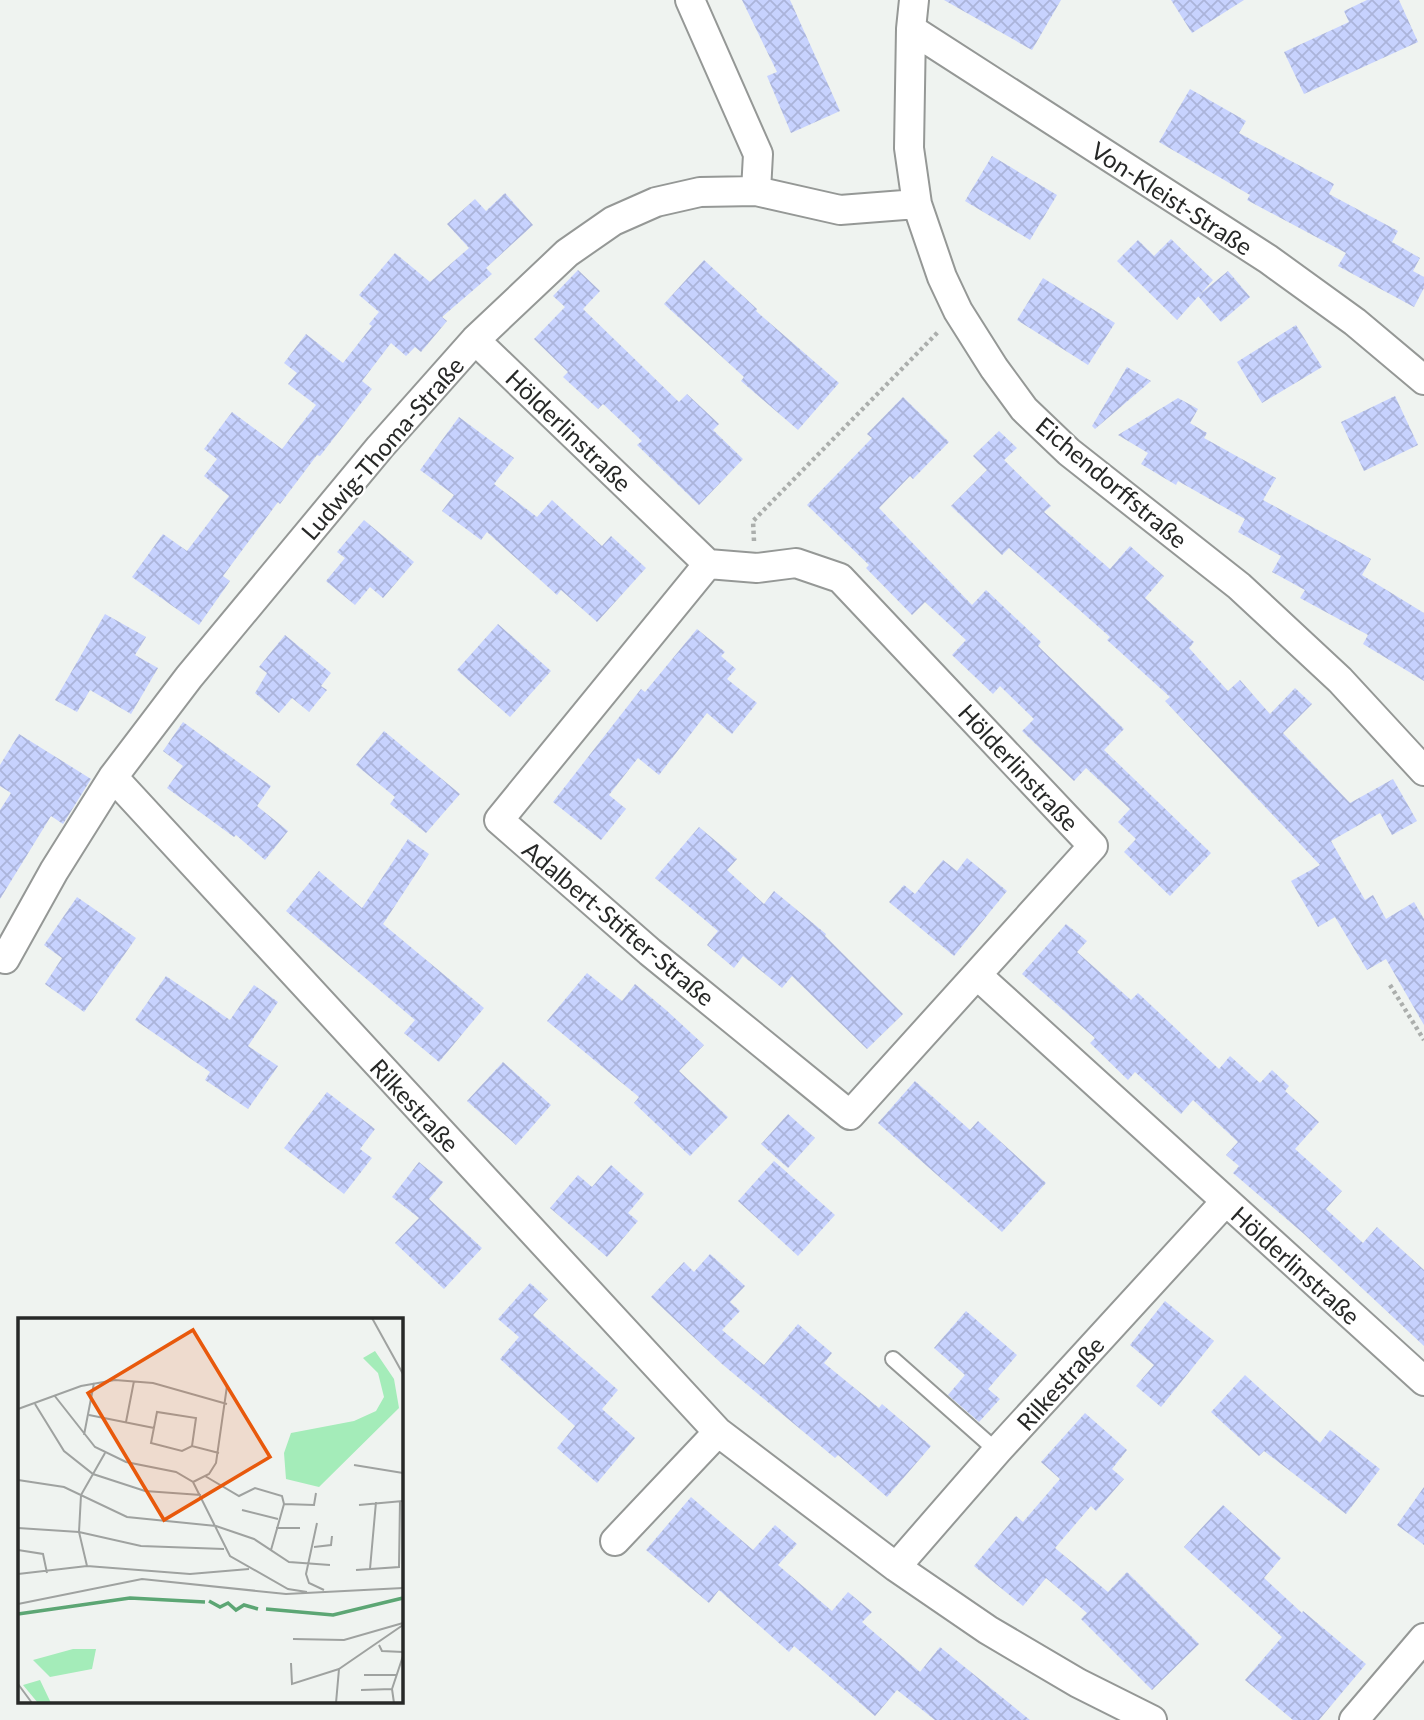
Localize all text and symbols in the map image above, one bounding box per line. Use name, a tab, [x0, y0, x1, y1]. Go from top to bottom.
street label: Von-Kleist-Straße	[1086, 135, 1258, 261]
street label: Ludwig-Thoma-Straße	[295, 351, 469, 545]
street label: Hölderlinstraße	[500, 363, 638, 497]
street label: Eichendorffstraße	[1031, 410, 1193, 554]
street label: Hölderlinstraße	[953, 698, 1085, 836]
street label: Adalbert-Stifter-Straße	[517, 834, 721, 1012]
street label: Rilkestraße	[365, 1052, 465, 1158]
street label: Hölderlinstraße	[1226, 1200, 1366, 1330]
inset map	[18, 1318, 402, 1702]
street label: Rilkestraße	[1010, 1330, 1110, 1436]

